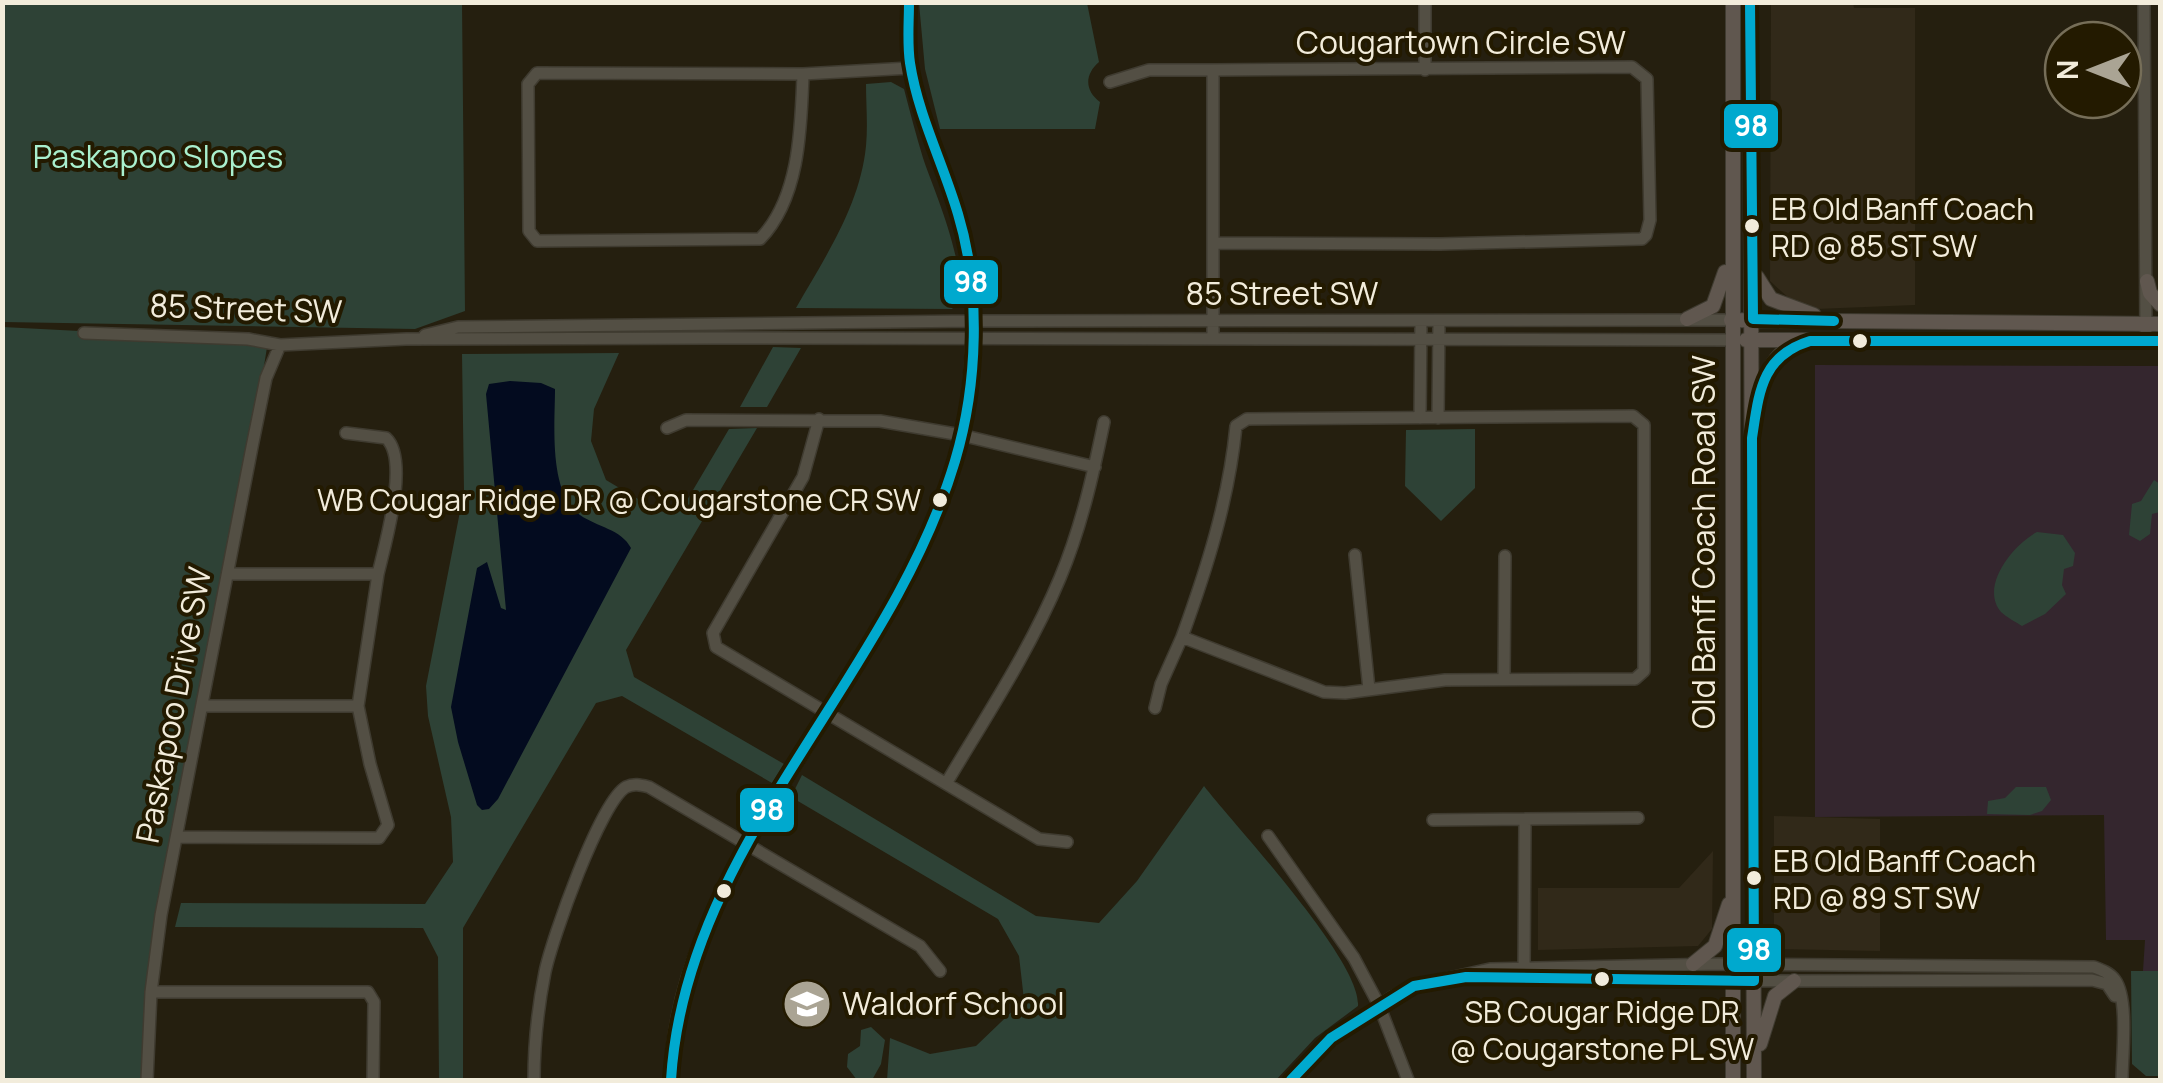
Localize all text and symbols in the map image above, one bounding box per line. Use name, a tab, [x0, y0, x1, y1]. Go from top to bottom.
street label: Cougartown Circle SW	[1296, 20, 1626, 64]
north arrow	[2043, 20, 2143, 120]
text: N	[2048, 60, 2086, 80]
line badge: 98	[1722, 102, 1780, 150]
text: 98	[1734, 106, 1768, 144]
park label: Paskapoo Slopes	[33, 134, 283, 178]
place label: EB Old Banff Coach RD @ 85 ST SW	[1771, 188, 2034, 266]
marker: EB Old Banff Coach RD @ 85 ST SW	[1742, 216, 1762, 236]
line badge: 98	[942, 258, 1000, 306]
text: 98	[954, 262, 988, 300]
street label: 85 Street SW	[1186, 271, 1378, 315]
street label: 85 Street SW	[149, 283, 343, 333]
unlabelled marker	[1850, 331, 1870, 351]
street label: Old Banff Coach Road SW	[1681, 355, 1725, 729]
place label: WB Cougar Ridge DR @ Cougarstone CR SW	[317, 479, 921, 520]
marker: WB Cougar Ridge DR @ Cougarstone CR SW	[930, 490, 950, 510]
street label: Paskapoo Drive SW	[125, 563, 221, 847]
line badge: 98	[738, 786, 796, 834]
text: 98	[750, 790, 784, 828]
place label: EB Old Banff Coach RD @ 89 ST SW	[1773, 840, 2036, 918]
marker: EB Old Banff Coach RD @ 89 ST SW	[1744, 868, 1764, 888]
unlabelled marker	[714, 881, 734, 901]
line badge: 98	[1725, 926, 1783, 974]
text: 98	[1737, 930, 1771, 968]
marker: SB Cougar Ridge DR @ Cougarstone PL SW	[1592, 969, 1612, 989]
school or university icon: Waldorf School	[781, 978, 833, 1030]
place label: Waldorf School	[842, 981, 1065, 1025]
place label: SB Cougar Ridge DR @ Cougarstone PL SW	[1450, 991, 1754, 1069]

